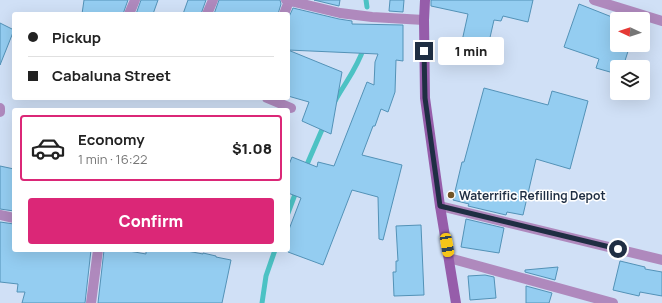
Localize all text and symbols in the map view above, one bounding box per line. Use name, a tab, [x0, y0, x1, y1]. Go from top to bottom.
north arrow	[610, 12, 650, 52]
map controls	[610, 12, 650, 100]
text: Pickup	[52, 27, 101, 48]
callout: 1 min	[438, 37, 504, 65]
route end	[415, 42, 433, 60]
text: 1 min	[455, 42, 487, 60]
button: layers	[610, 60, 650, 100]
text: Cabaluna Street	[52, 65, 171, 86]
text: Economy	[78, 129, 145, 150]
icon: car	[30, 130, 66, 166]
text: $1.08	[232, 138, 272, 159]
text: 1 min · 16:22	[78, 150, 147, 168]
place label: Waterrific Refilling Depot	[459, 187, 606, 204]
marker: Waterrific Refilling Depot	[446, 190, 456, 200]
button: Confirm	[28, 198, 274, 244]
car	[439, 232, 455, 258]
route start	[609, 240, 627, 258]

